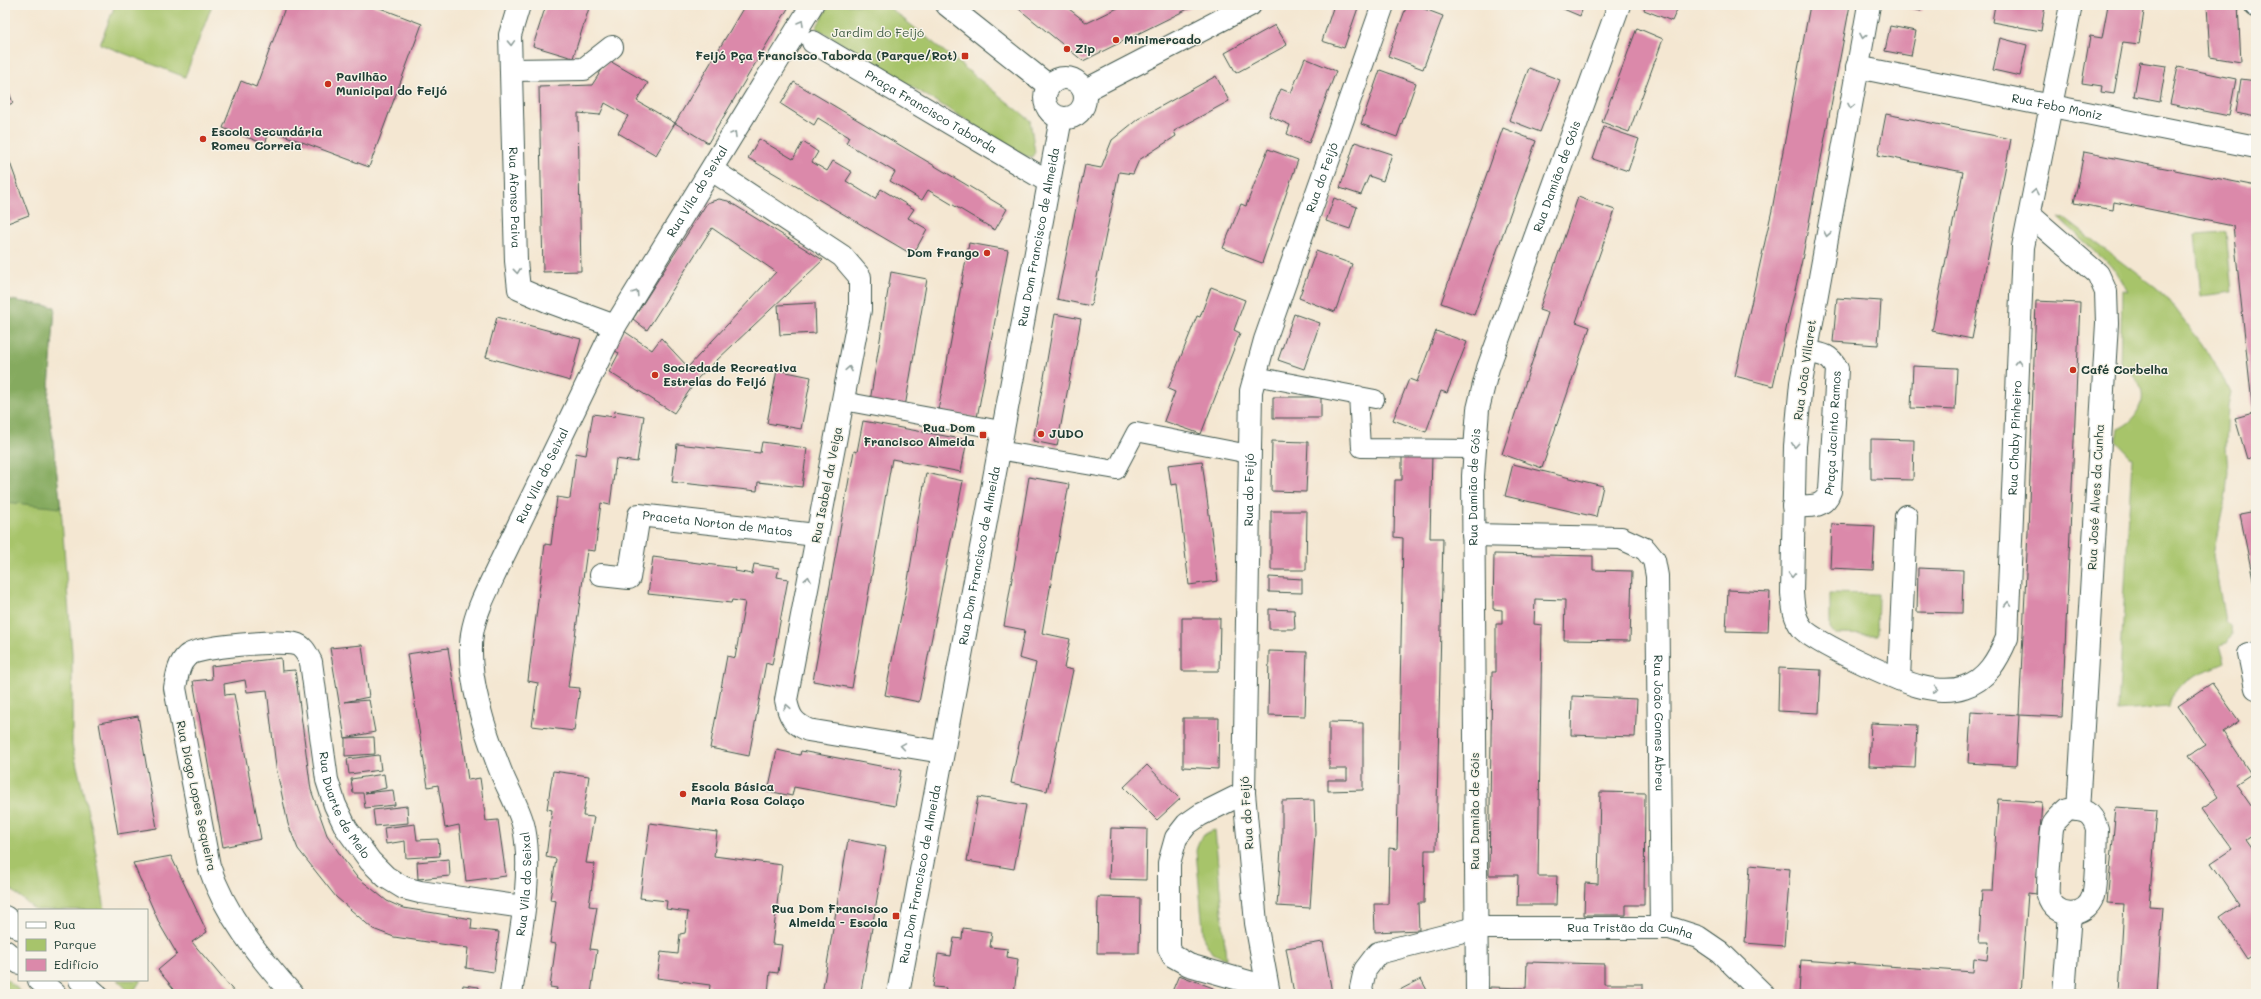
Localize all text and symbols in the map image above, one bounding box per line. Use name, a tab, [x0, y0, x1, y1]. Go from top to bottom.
one-way arrow	[796, 20, 803, 27]
park label: Jardim do Feijó	[832, 24, 924, 40]
place label: Minimercado	[1124, 31, 1201, 47]
one-way arrow	[1859, 33, 1868, 39]
marker: Minimercado	[1111, 35, 1121, 45]
one-way arrow	[506, 40, 515, 46]
place label: Zip	[1075, 40, 1096, 56]
marker: Zip	[1062, 44, 1072, 54]
place label: Feijó Pça Francisco Taborda (Parque/Rot)	[695, 47, 957, 63]
marker: Feijó Pça Francisco Taborda (Parque/Rot)	[960, 51, 970, 61]
street label: Praça Francisco Taborda	[862, 66, 1000, 156]
place label: Pavilhão Municipal do Feijó	[336, 68, 447, 98]
marker: Pavilhão Municipal do Feijó	[323, 79, 333, 89]
street label: Rua Febo Moniz	[2010, 89, 2104, 123]
one-way arrow	[1847, 102, 1855, 109]
street label: Rua Damião de Góis	[1529, 118, 1584, 234]
place label: Escola Secundária Romeu Correia	[211, 123, 322, 153]
one-way arrow	[729, 131, 736, 138]
marker: Escola Secundária Romeu Correia	[198, 134, 208, 144]
street label: Rua do Feijó	[1302, 140, 1341, 214]
street label: Rua Vila do Seixal	[662, 142, 731, 240]
street label: Rua Dom Francisco de Almeida	[1013, 146, 1062, 328]
street label: Rua Afonso Paiva	[506, 147, 525, 249]
one-way arrow	[2030, 189, 2039, 195]
one-way arrow	[1824, 230, 1832, 237]
place label: Dom Frango	[907, 244, 979, 260]
marker: Dom Frango	[982, 248, 992, 258]
one-way arrow	[512, 268, 521, 274]
one-way arrow	[632, 290, 639, 297]
street label: Rua João Villaret	[1789, 319, 1819, 421]
place label: Sociedade Recreativa Estrelas do Feijó	[663, 359, 797, 389]
one-way arrow	[2014, 359, 2023, 365]
place label: Café Corbelha	[2081, 361, 2168, 377]
marker: Café Corbelha	[2068, 365, 2078, 375]
one-way arrow	[845, 366, 853, 372]
marker: Sociedade Recreativa Estrelas do Feijó	[650, 370, 660, 380]
street label: Praça Jacinto Ramos	[1820, 370, 1844, 497]
street label: Rua Chaby Pinheiro	[2004, 380, 2025, 496]
place label: Rua Dom Francisco Almeida	[863, 419, 975, 449]
street label: Rua José Alves da Cunha	[2083, 424, 2107, 570]
street label: Rua Vila do Seixal	[511, 425, 571, 526]
street label: Rua Isabel da Veiga	[807, 425, 845, 544]
place label: JUDO	[1049, 425, 1084, 441]
street label: Rua Damião de Góis	[1464, 428, 1484, 546]
marker: JUDO	[1036, 429, 1046, 439]
marker: Rua Dom Francisco Almeida	[978, 430, 988, 440]
one-way arrow	[1791, 442, 1800, 448]
street label: Rua do Feijó	[1240, 453, 1257, 526]
street label: Rua Dom Francisco de Almeida	[954, 464, 1003, 646]
street label: Praceta Norton de Matos	[642, 506, 794, 539]
one-way arrow	[1788, 572, 1796, 578]
one-way arrow	[804, 576, 812, 582]
one-way arrow	[2004, 601, 2012, 607]
street label: Rua João Gomes Abreu	[1651, 655, 1668, 791]
one-way arrow	[1933, 684, 1939, 693]
one-way arrow	[784, 703, 792, 710]
street label: Rua Diogo Lopes Sequeira	[173, 719, 221, 873]
one-way arrow	[900, 742, 906, 751]
street label: Rua Duarte de Melo	[316, 750, 375, 861]
street label: Rua Damião de Góis	[1466, 752, 1482, 870]
street label: Rua do Feijó	[1235, 776, 1257, 850]
place label: Escola Básica Maria Rosa Colaço	[691, 778, 805, 808]
street label: Rua Dom Francisco de Almeida	[895, 783, 944, 965]
marker: Escola Básica Maria Rosa Colaço	[678, 789, 688, 799]
street label: Rua Vila do Seixal	[511, 831, 534, 937]
place label: Rua Dom Francisco Almeida - Escola	[771, 900, 888, 930]
legend	[18, 909, 148, 981]
marker: Rua Dom Francisco Almeida - Escola	[891, 911, 901, 921]
text: Rua	[54, 916, 76, 932]
street label: Rua Tristão da Cunha	[1567, 919, 1696, 942]
text: Parque	[54, 936, 97, 952]
text: Edifício	[54, 956, 98, 972]

